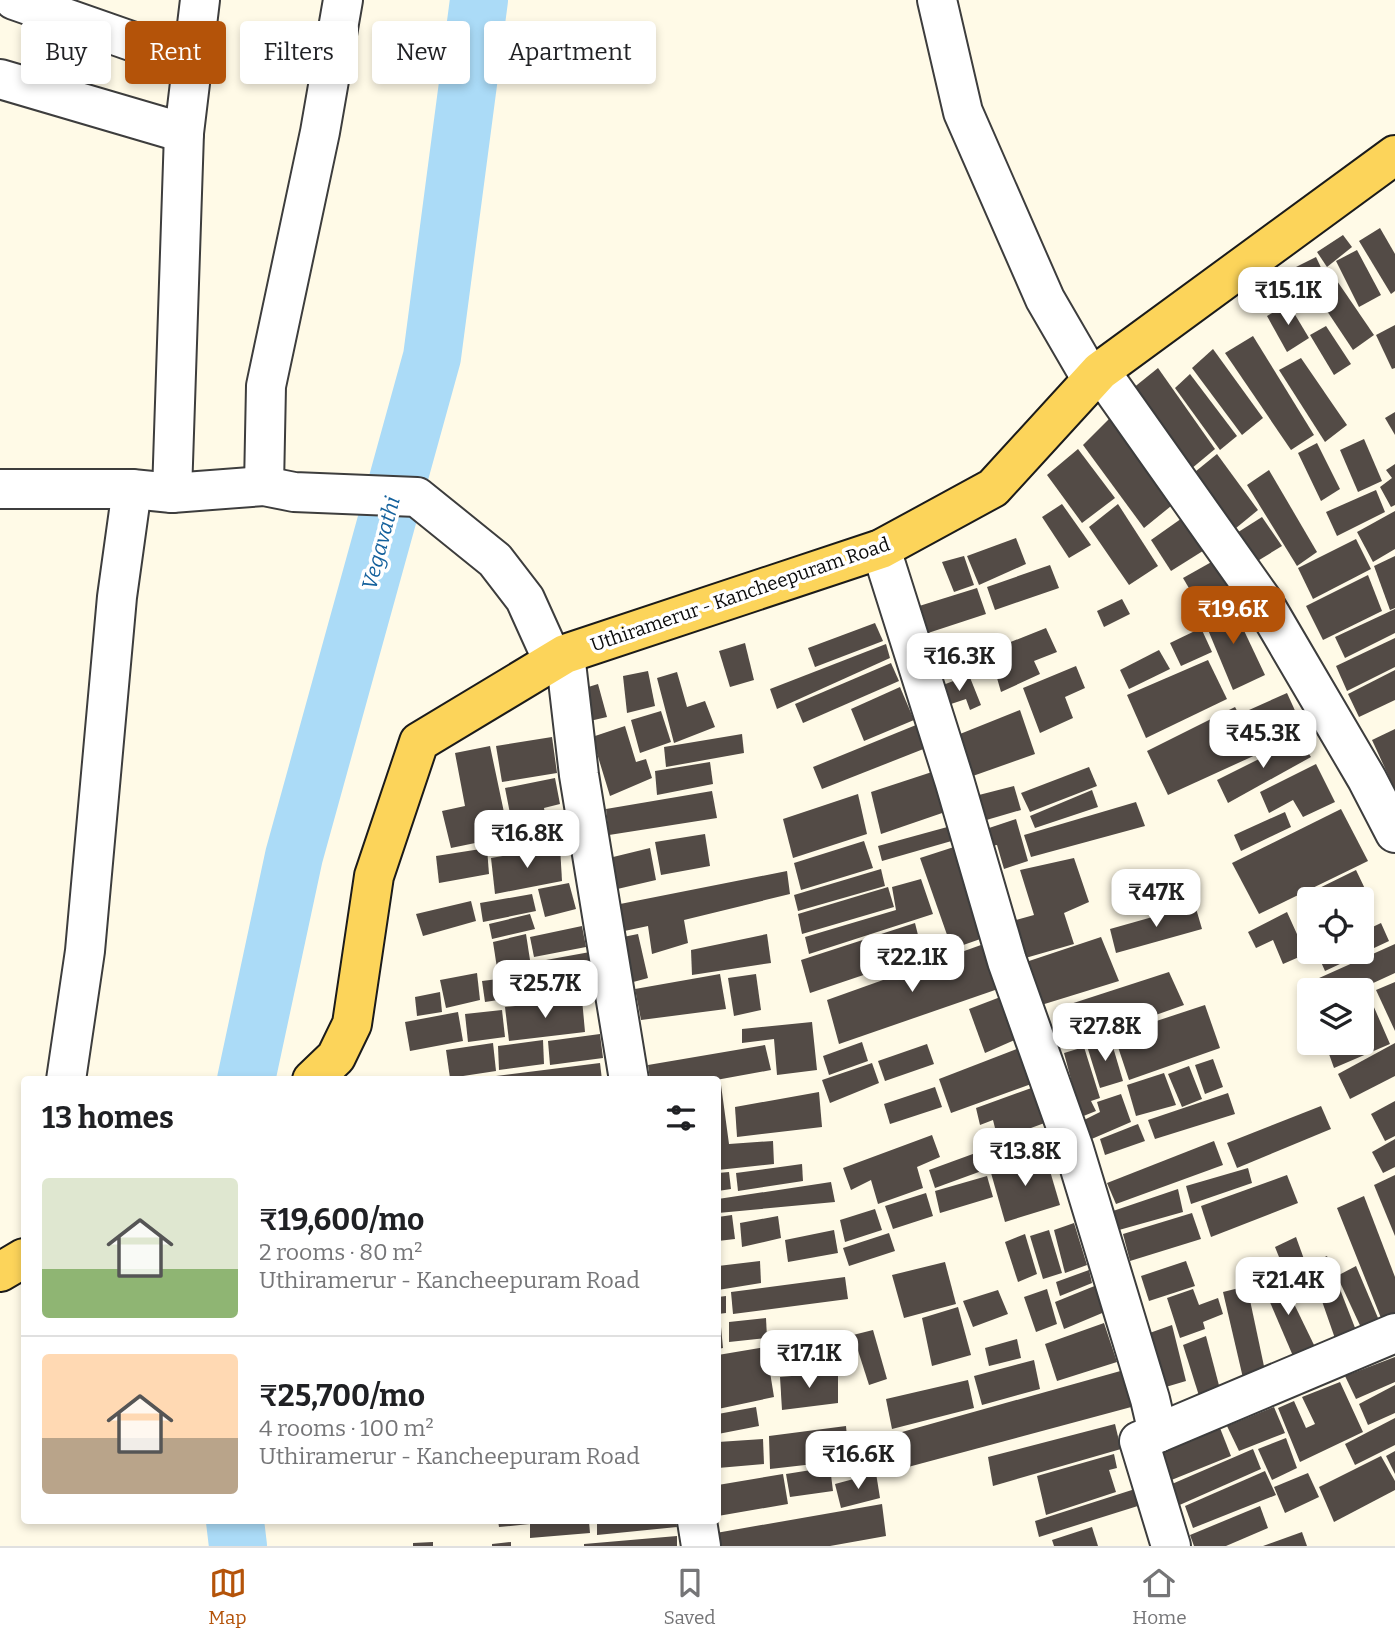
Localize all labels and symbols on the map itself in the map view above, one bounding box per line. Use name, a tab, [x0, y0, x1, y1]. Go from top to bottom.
pin: ₹15.1K	[1231, 268, 1345, 327]
water label: Vegavathi	[356, 494, 406, 592]
street label: Uthiramerur - Kancheepuram Road	[588, 532, 893, 657]
pin: ₹19.6K	[1176, 586, 1290, 646]
pin: ₹16.3K	[902, 634, 1016, 693]
pin: ₹45.3K	[1206, 710, 1320, 770]
pin: ₹16.8K	[470, 810, 584, 870]
pin: ₹47K	[1115, 870, 1197, 929]
pin: ₹22.1K	[855, 934, 969, 994]
pin: ₹25.7K	[488, 960, 602, 1020]
pin: ₹27.8K	[1048, 1004, 1162, 1063]
pin: ₹13.8K	[968, 1128, 1082, 1188]
pin: ₹21.4K	[1231, 1258, 1345, 1317]
pin: ₹17.1K	[752, 1330, 866, 1390]
pin: ₹16.6K	[801, 1432, 915, 1491]

